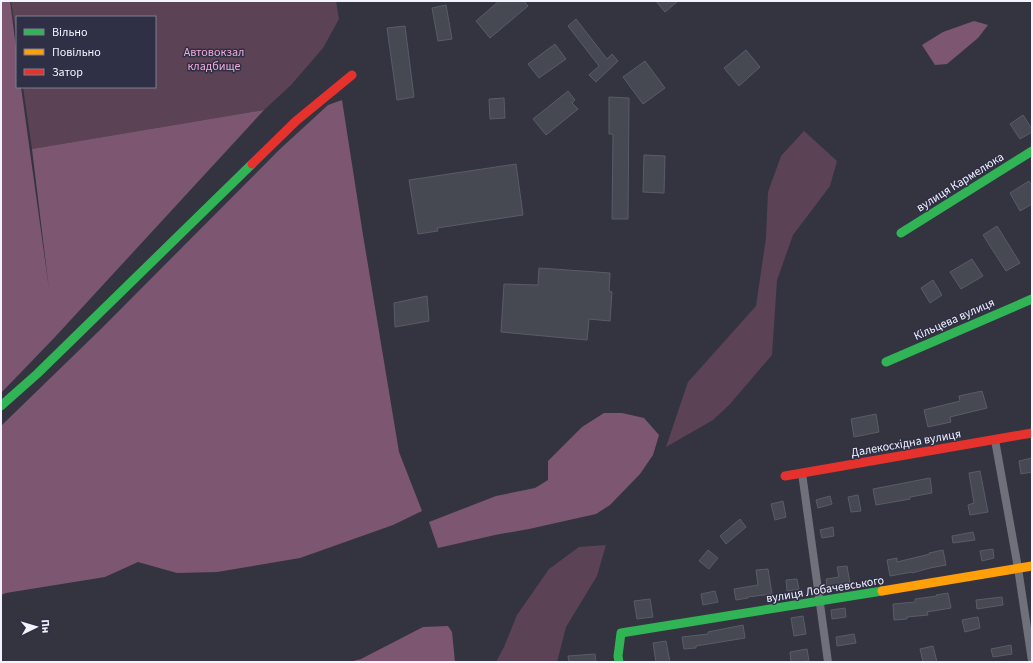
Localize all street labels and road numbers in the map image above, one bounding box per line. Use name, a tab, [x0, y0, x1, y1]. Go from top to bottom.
street label: вулиця Кармелюка	[913, 149, 1007, 216]
street label: Кільцева вулиця	[911, 294, 997, 345]
street label: Далекосхідна вулиця	[850, 425, 962, 462]
street label: вулиця Лобачевського	[765, 572, 885, 607]

